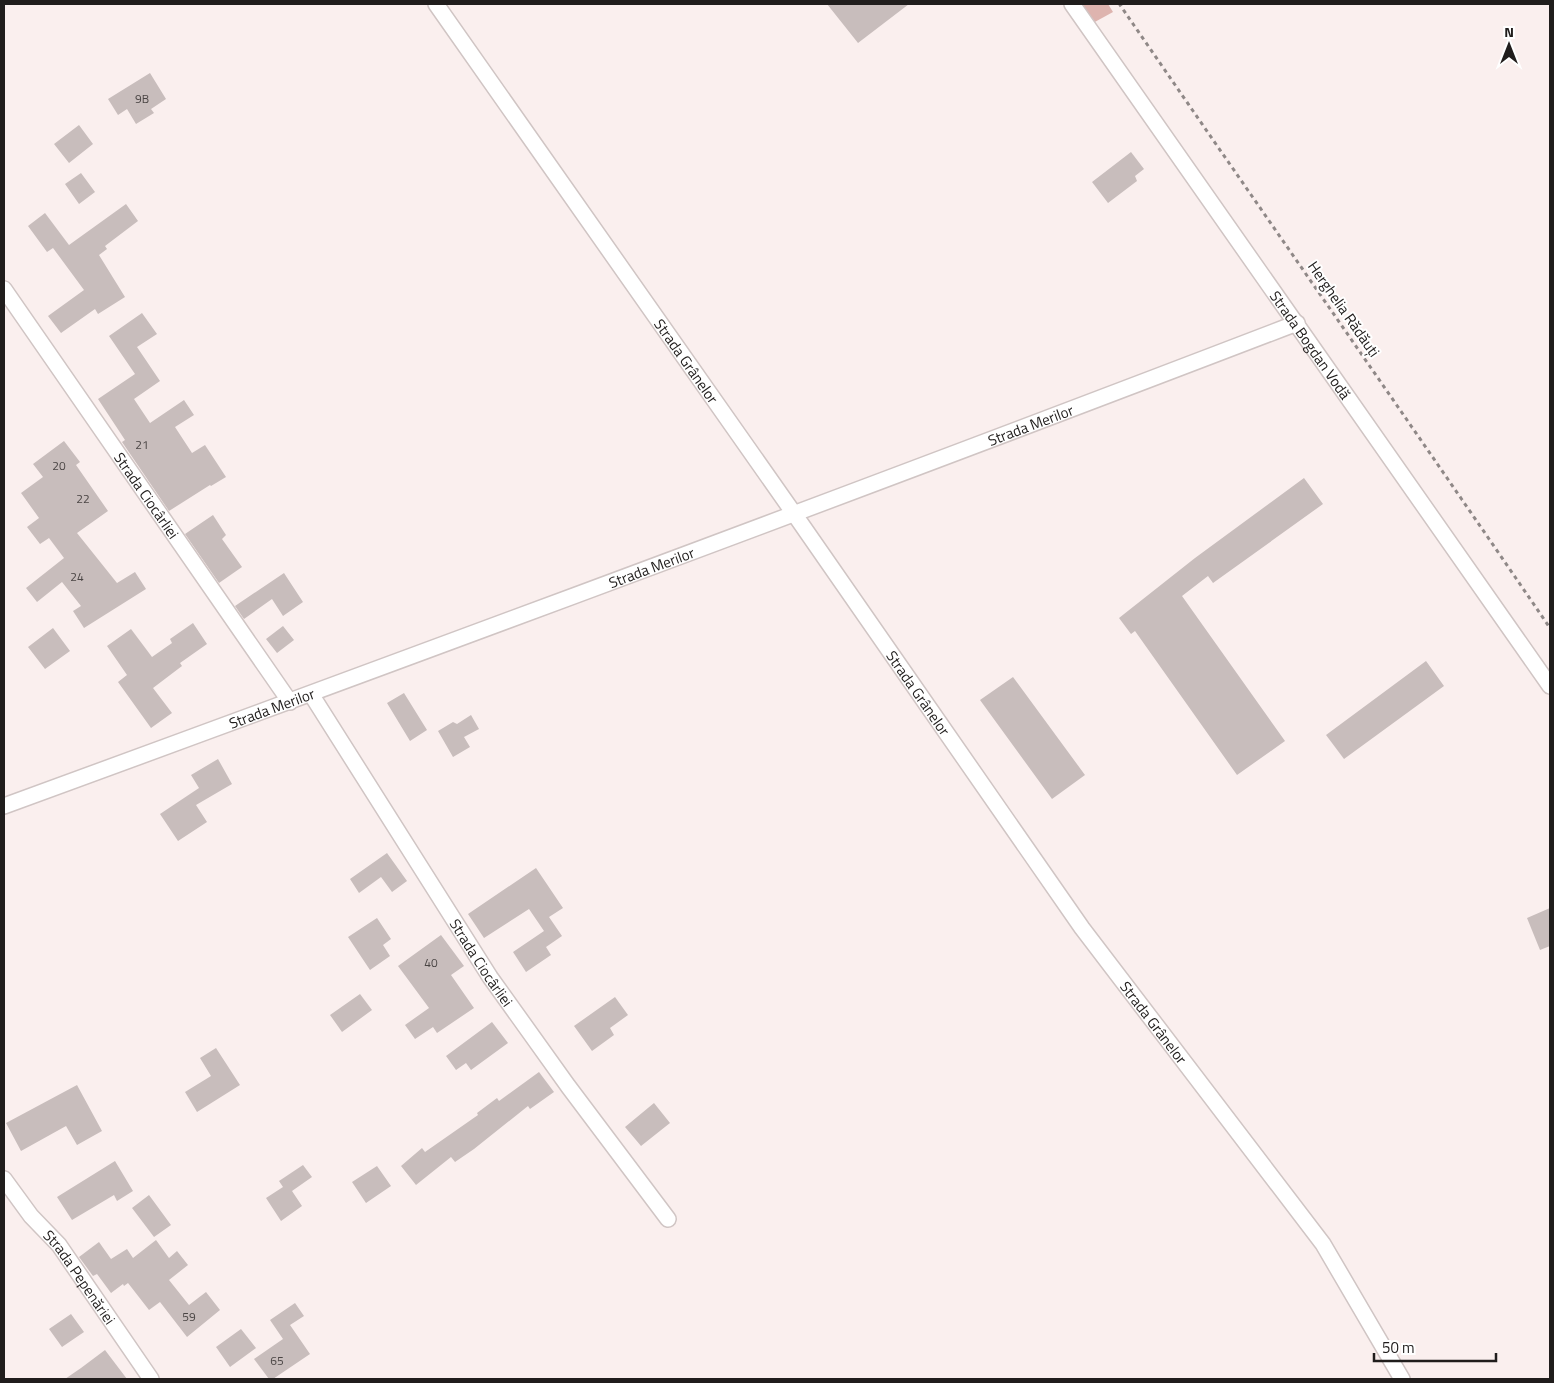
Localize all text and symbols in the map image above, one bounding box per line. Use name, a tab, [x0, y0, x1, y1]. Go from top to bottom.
north arrow	[1484, 20, 1534, 70]
text: N	[1504, 21, 1514, 42]
house number: 9B	[135, 89, 149, 108]
street label: Herghelia Rădăuți	[1302, 256, 1386, 362]
street label: Strada Bogdan Vodă	[1265, 286, 1357, 404]
street label: Strada Grânelor	[649, 314, 724, 408]
street label: Strada Merilor	[984, 398, 1077, 451]
house number: 21	[135, 435, 149, 454]
street label: Strada Ciocârliei	[109, 447, 185, 543]
house number: 20	[52, 456, 66, 475]
house number: 22	[76, 489, 90, 508]
street label: Strada Merilor	[605, 541, 697, 594]
house number: 24	[70, 567, 84, 586]
street label: Strada Grânelor	[881, 646, 956, 740]
street label: Strada Merilor	[225, 681, 318, 734]
street label: Strada Ciocârliei	[444, 914, 519, 1011]
house number: 40	[424, 953, 438, 972]
street label: Strada Grânelor	[1115, 976, 1193, 1069]
street label: Strada Pepenăriei	[38, 1224, 122, 1329]
house number: 59	[182, 1307, 196, 1326]
scale bar	[1374, 1330, 1496, 1362]
text: 50 m	[1382, 1336, 1415, 1359]
house number: 65	[270, 1351, 284, 1370]

